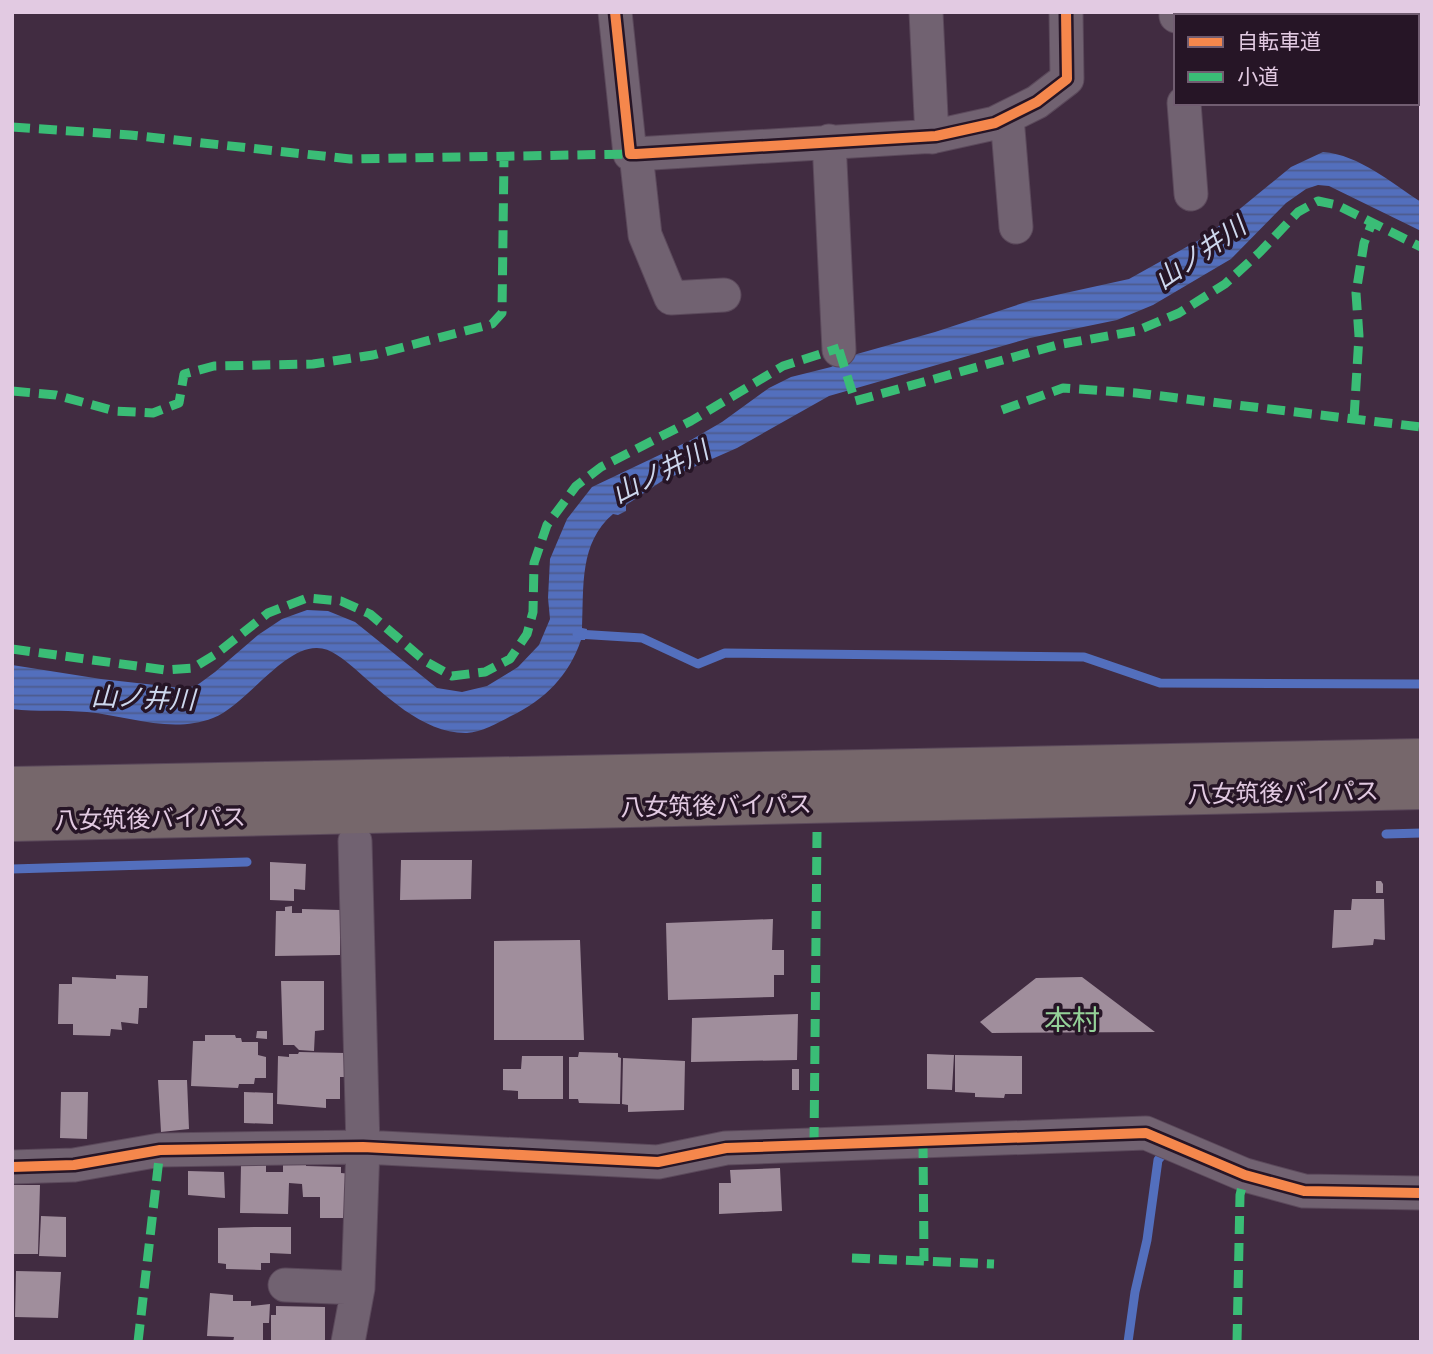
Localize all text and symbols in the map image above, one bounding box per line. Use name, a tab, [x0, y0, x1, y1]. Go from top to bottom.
legend	[1174, 14, 1419, 105]
text: 自転車道	[1237, 27, 1321, 57]
text: 小道	[1237, 62, 1279, 92]
water label: 山ノ井川	[1147, 207, 1256, 298]
water label: 山ノ井川	[605, 431, 718, 513]
water label: 山ノ井川	[90, 678, 199, 719]
street label: 八女筑後バイパス	[1187, 774, 1379, 813]
street label: 八女筑後バイパス	[620, 787, 812, 826]
street label: 八女筑後バイパス	[54, 800, 246, 839]
district label: 本村	[1044, 1001, 1100, 1041]

